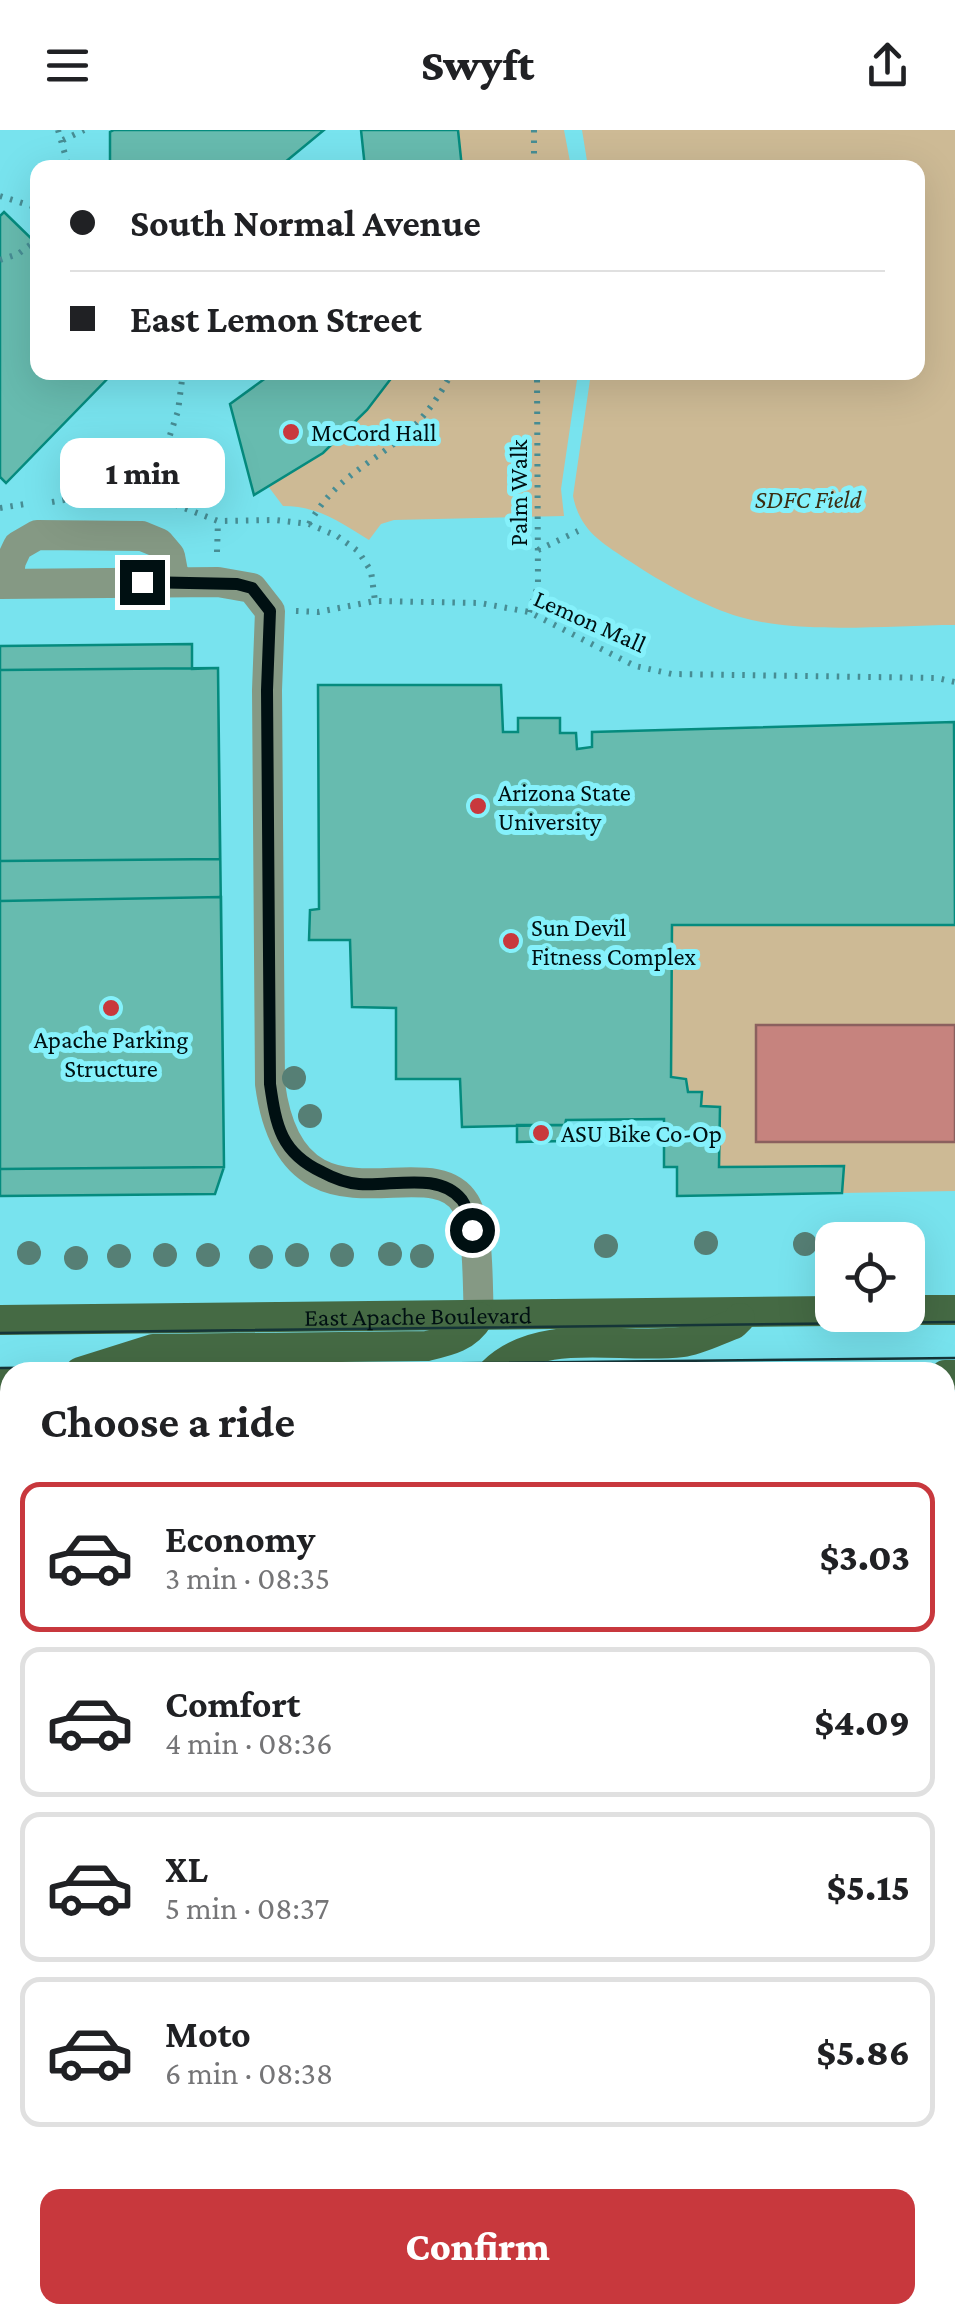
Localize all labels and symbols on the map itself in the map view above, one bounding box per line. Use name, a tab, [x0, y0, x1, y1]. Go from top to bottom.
place label: McCord Hall	[311, 419, 436, 446]
marker: McCord Hall	[280, 421, 302, 443]
callout: 1 min	[59, 437, 224, 507]
street label: Palm Walk	[505, 439, 532, 547]
park label: SDFC Field	[755, 486, 862, 513]
route end	[120, 560, 165, 605]
street label: Lemon Mall	[530, 584, 650, 658]
place label: Arizona State University	[498, 779, 631, 836]
marker: Arizona State University	[467, 795, 489, 817]
place label: Sun Devil Fitness Complex	[531, 914, 696, 971]
marker: Sun Devil Fitness Complex	[500, 930, 522, 952]
marker: Apache Parking Structure	[100, 997, 122, 1019]
place label: Apache Parking Structure	[34, 1026, 188, 1082]
place label: ASU Bike Co-Op	[561, 1120, 722, 1148]
marker: ASU Bike Co-Op	[530, 1122, 552, 1144]
route start	[450, 1208, 495, 1253]
street label: East Apache Boulevard	[304, 1301, 532, 1331]

